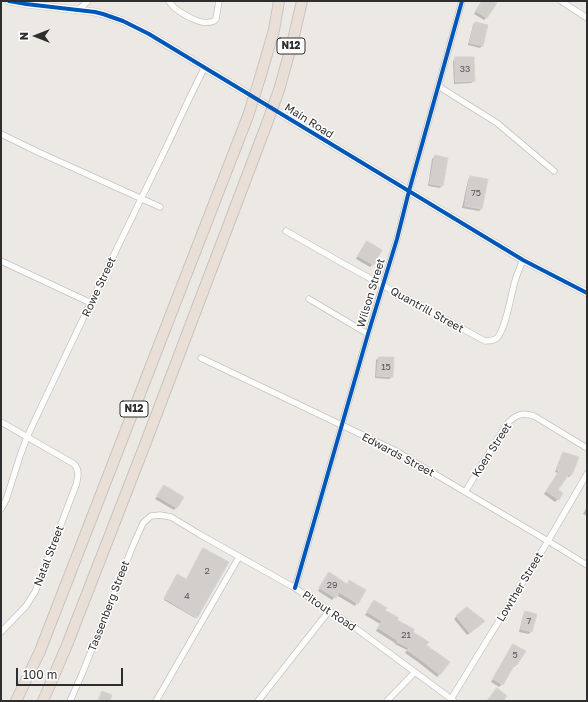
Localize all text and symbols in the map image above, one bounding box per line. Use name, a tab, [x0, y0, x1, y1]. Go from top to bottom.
north arrow	[16, 16, 56, 56]
text: N	[17, 32, 30, 40]
road number: N12	[277, 38, 305, 54]
house number: 33	[460, 64, 470, 74]
street label: Main Road	[282, 101, 336, 141]
house number: 75	[471, 188, 481, 198]
street label: Rowe Street	[79, 255, 119, 319]
street label: Wilson Street	[354, 257, 388, 329]
street label: Quantrill Street	[388, 284, 466, 336]
house number: 15	[381, 362, 391, 372]
road number: N12	[120, 401, 148, 417]
street label: Koen Street	[469, 420, 515, 480]
street label: Edwards Street	[359, 430, 437, 480]
street label: Natal Street	[31, 524, 67, 588]
street label: Lowther Street	[494, 550, 546, 624]
street label: Tassenberg Street	[86, 559, 132, 653]
house number: 2	[204, 566, 210, 576]
house number: 29	[327, 580, 337, 590]
street label: Pitout Road	[300, 588, 358, 634]
house number: 4	[184, 591, 190, 601]
house number: 7	[527, 616, 531, 626]
house number: 21	[401, 630, 411, 640]
house number: 5	[512, 650, 518, 660]
scale bar	[18, 660, 125, 686]
text: 100 m	[23, 667, 57, 682]

